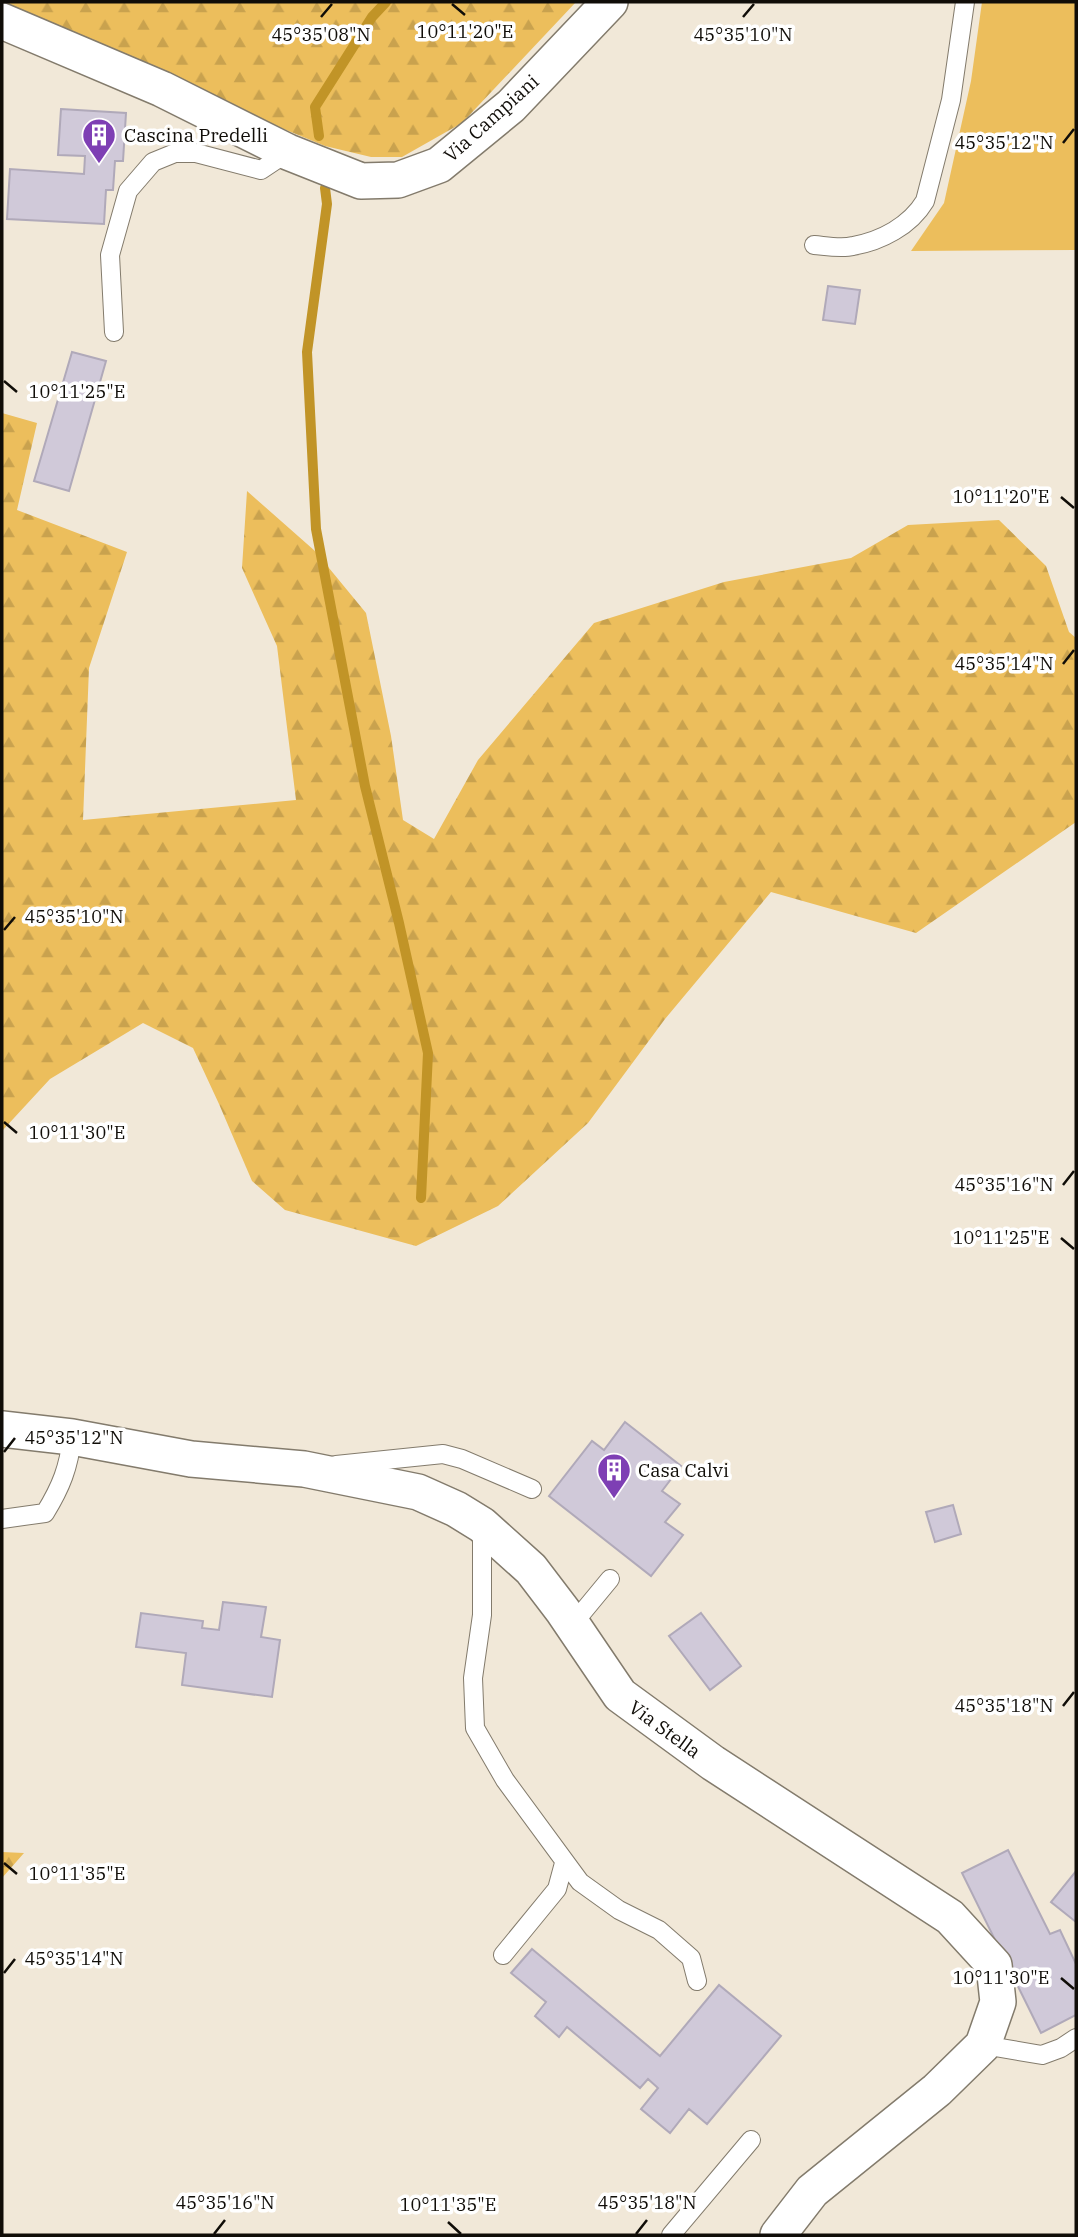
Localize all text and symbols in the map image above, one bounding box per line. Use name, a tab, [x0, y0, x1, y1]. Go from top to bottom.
text: 10°11'20"E	[417, 20, 513, 43]
text: 45°35'08"N	[272, 23, 371, 46]
text: 45°35'10"N	[694, 23, 793, 46]
street label: Via Campiani	[438, 69, 544, 167]
building icon: Cascina Predelli	[80, 116, 118, 165]
place label: Cascina Predelli	[124, 123, 268, 147]
text: 45°35'12"N	[955, 131, 1054, 154]
text: 10°11'25"E	[29, 380, 125, 403]
text: 10°11'20"E	[953, 485, 1049, 508]
text: 45°35'14"N	[955, 652, 1054, 675]
text: 45°35'10"N	[25, 905, 124, 928]
text: 10°11'30"E	[29, 1121, 125, 1144]
text: 45°35'16"N	[955, 1173, 1054, 1196]
text: 10°11'25"E	[953, 1226, 1049, 1249]
text: 45°35'12"N	[25, 1426, 124, 1449]
building icon: Casa Calvi	[595, 1451, 633, 1500]
place label: Casa Calvi	[638, 1458, 729, 1482]
text: 45°35'18"N	[955, 1694, 1054, 1717]
street label: Via Stella	[624, 1695, 706, 1763]
text: 10°11'35"E	[29, 1862, 125, 1885]
text: 45°35'14"N	[25, 1947, 124, 1970]
text: 10°11'30"E	[953, 1966, 1049, 1989]
text: 45°35'16"N	[176, 2191, 275, 2214]
text: 45°35'18"N	[598, 2191, 697, 2214]
text: 10°11'35"E	[400, 2193, 496, 2216]

